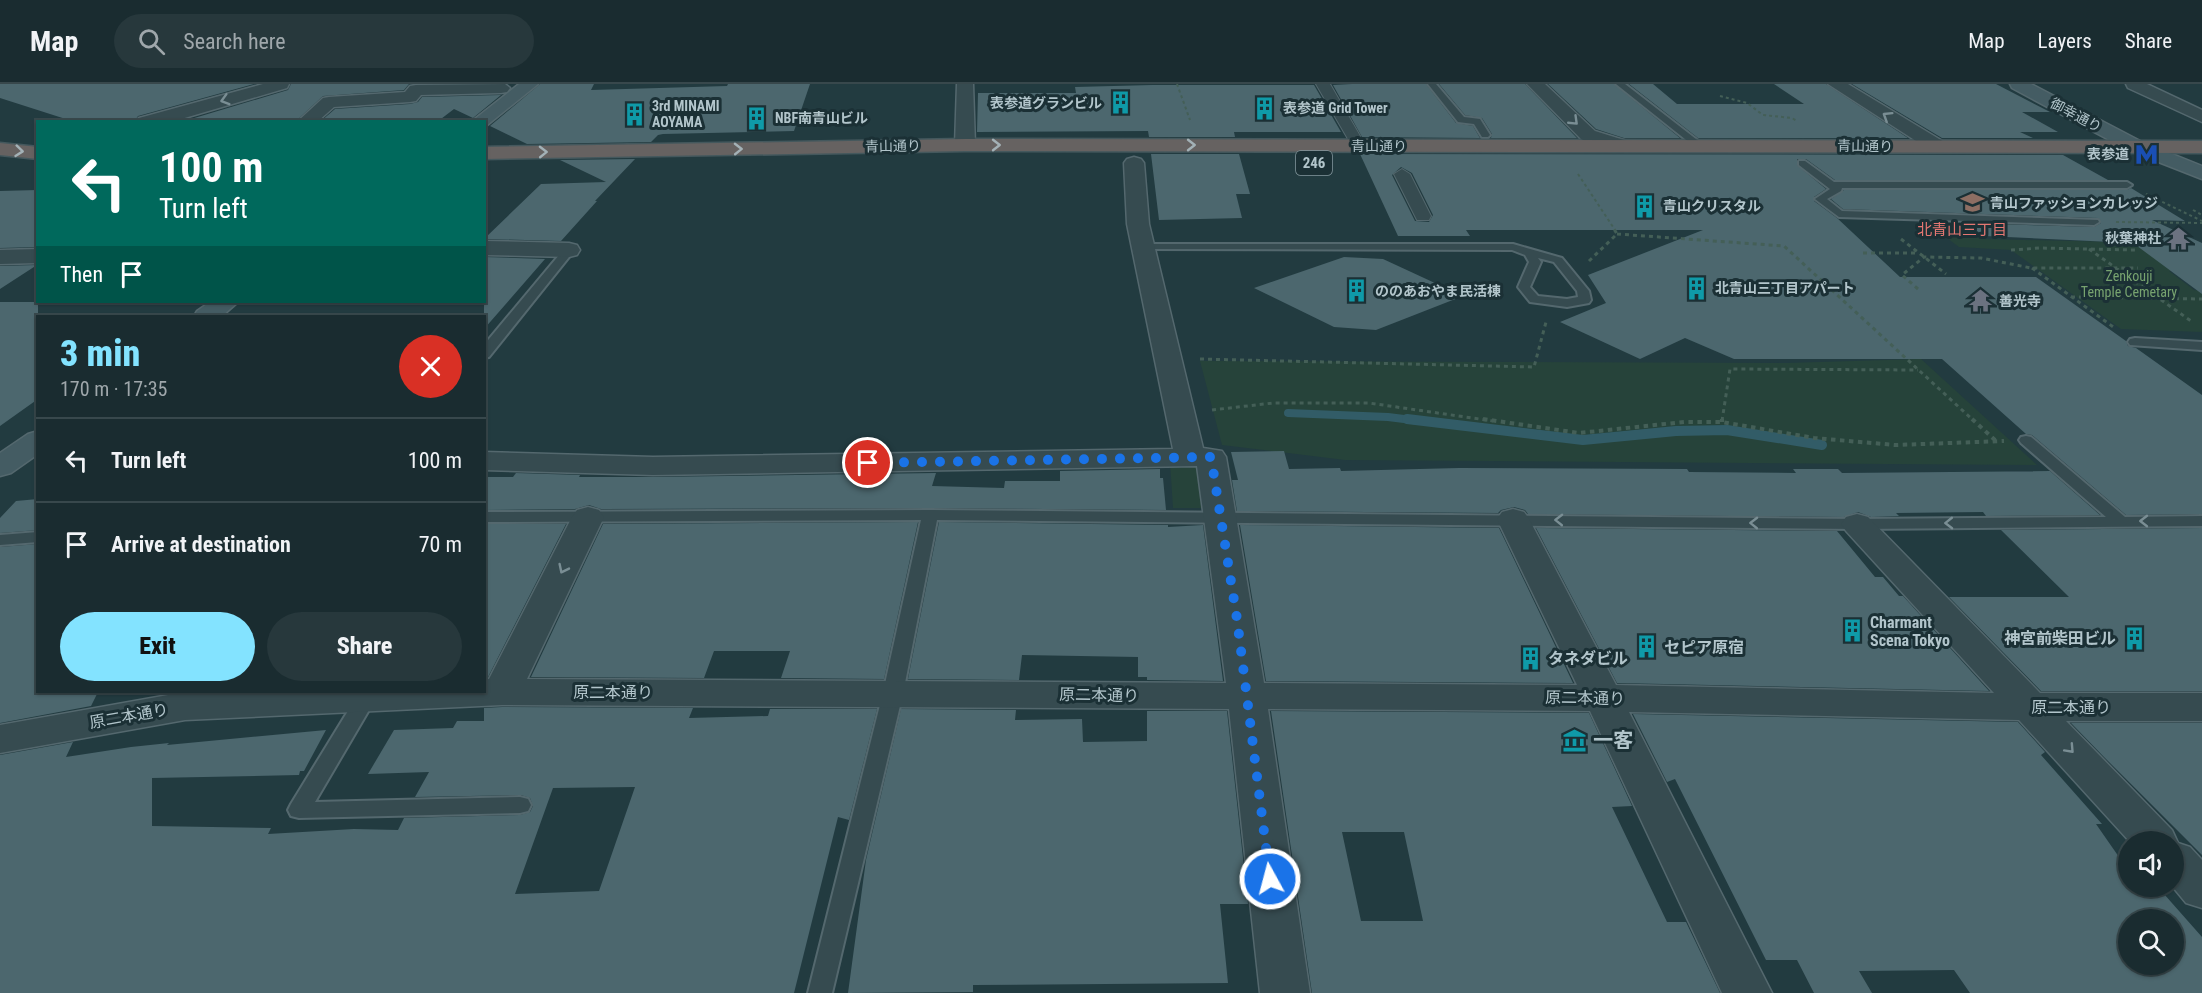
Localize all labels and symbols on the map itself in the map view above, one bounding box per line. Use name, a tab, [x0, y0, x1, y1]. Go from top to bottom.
building icon: 表参道グランビル	[1107, 90, 1133, 116]
one-way arrow	[220, 93, 231, 105]
place label: 表参道グランビル	[990, 95, 1102, 111]
building icon: 表参道 Grid Tower	[1252, 95, 1278, 121]
street label: 御幸通り	[2048, 95, 2104, 135]
place label: 3rd MINAMI AOYAMA	[652, 98, 720, 130]
place label: 表参道 Grid Tower	[1283, 100, 1388, 116]
building icon: 3rd MINAMI AOYAMA	[621, 101, 647, 127]
building icon: NBF南青山ビル	[744, 105, 770, 131]
place label: NBF南青山ビル	[775, 110, 868, 126]
one-way arrow	[1883, 111, 1893, 123]
one-way arrow	[1567, 114, 1577, 125]
street label: 青山通り	[865, 138, 921, 154]
street label: 青山通り	[1351, 138, 1407, 154]
street label: 青山通り	[1837, 138, 1893, 154]
one-way arrow	[991, 139, 1000, 151]
one-way arrow	[1186, 139, 1195, 151]
metro station icon: 表参道	[2134, 141, 2160, 167]
one-way arrow	[733, 143, 742, 155]
one-way arrow	[14, 144, 23, 157]
one-way arrow	[538, 146, 547, 158]
place label: 表参道	[2087, 146, 2129, 162]
road number: 246	[1296, 151, 1332, 175]
school or university icon: 青山ファッションカレッジ	[1959, 190, 1985, 216]
building icon: 青山クリスタル	[1632, 193, 1658, 219]
place label: 青山ファッションカレッジ	[1990, 195, 2158, 211]
place label: 青山クリスタル	[1663, 198, 1761, 214]
district label: 北青山三丁目	[1917, 221, 2007, 239]
temple icon: 秋葉神社	[2166, 225, 2192, 251]
place label: 秋葉神社	[2105, 230, 2161, 246]
park label: Zenkouji Temple Cemetary	[2081, 268, 2177, 300]
building icon: 北青山三丁目アパート	[1684, 275, 1710, 301]
building icon: ののあおやま民活棟	[1344, 278, 1370, 304]
place label: 北青山三丁目アパート	[1715, 280, 1855, 296]
place label: ののあおやま民活棟	[1375, 283, 1501, 299]
temple icon: 善光寺	[1968, 288, 1994, 314]
place label: 善光寺	[1999, 293, 2041, 309]
pin	[842, 437, 893, 488]
one-way arrow	[1554, 514, 1563, 526]
one-way arrow	[2139, 515, 2148, 527]
one-way arrow	[1749, 516, 1758, 529]
one-way arrow	[1944, 517, 1953, 529]
one-way arrow	[558, 563, 570, 574]
place label: Charmant Scena Tokyo	[1870, 613, 1950, 650]
building icon: Charmant Scena Tokyo	[1839, 618, 1865, 644]
building icon: 神宮前柴田ビル	[2121, 625, 2147, 651]
place label: 神宮前柴田ビル	[2004, 629, 2116, 648]
building icon: セピア原宿	[1633, 634, 1659, 660]
place label: セピア原宿	[1664, 638, 1744, 657]
building icon: タネダビル	[1517, 645, 1543, 671]
place label: タネダビル	[1548, 649, 1628, 668]
street label: 原二本通り	[573, 683, 653, 702]
street label: 原二本通り	[1059, 685, 1139, 705]
street label: 原二本通り	[1545, 688, 1625, 708]
street label: 原二本通り	[2031, 698, 2111, 717]
street label: 原二本通り	[88, 700, 170, 732]
museum icon: 一客	[1562, 727, 1588, 753]
place label: 一客	[1593, 728, 1633, 752]
one-way arrow	[2062, 742, 2073, 753]
position arrow	[1238, 847, 1302, 911]

